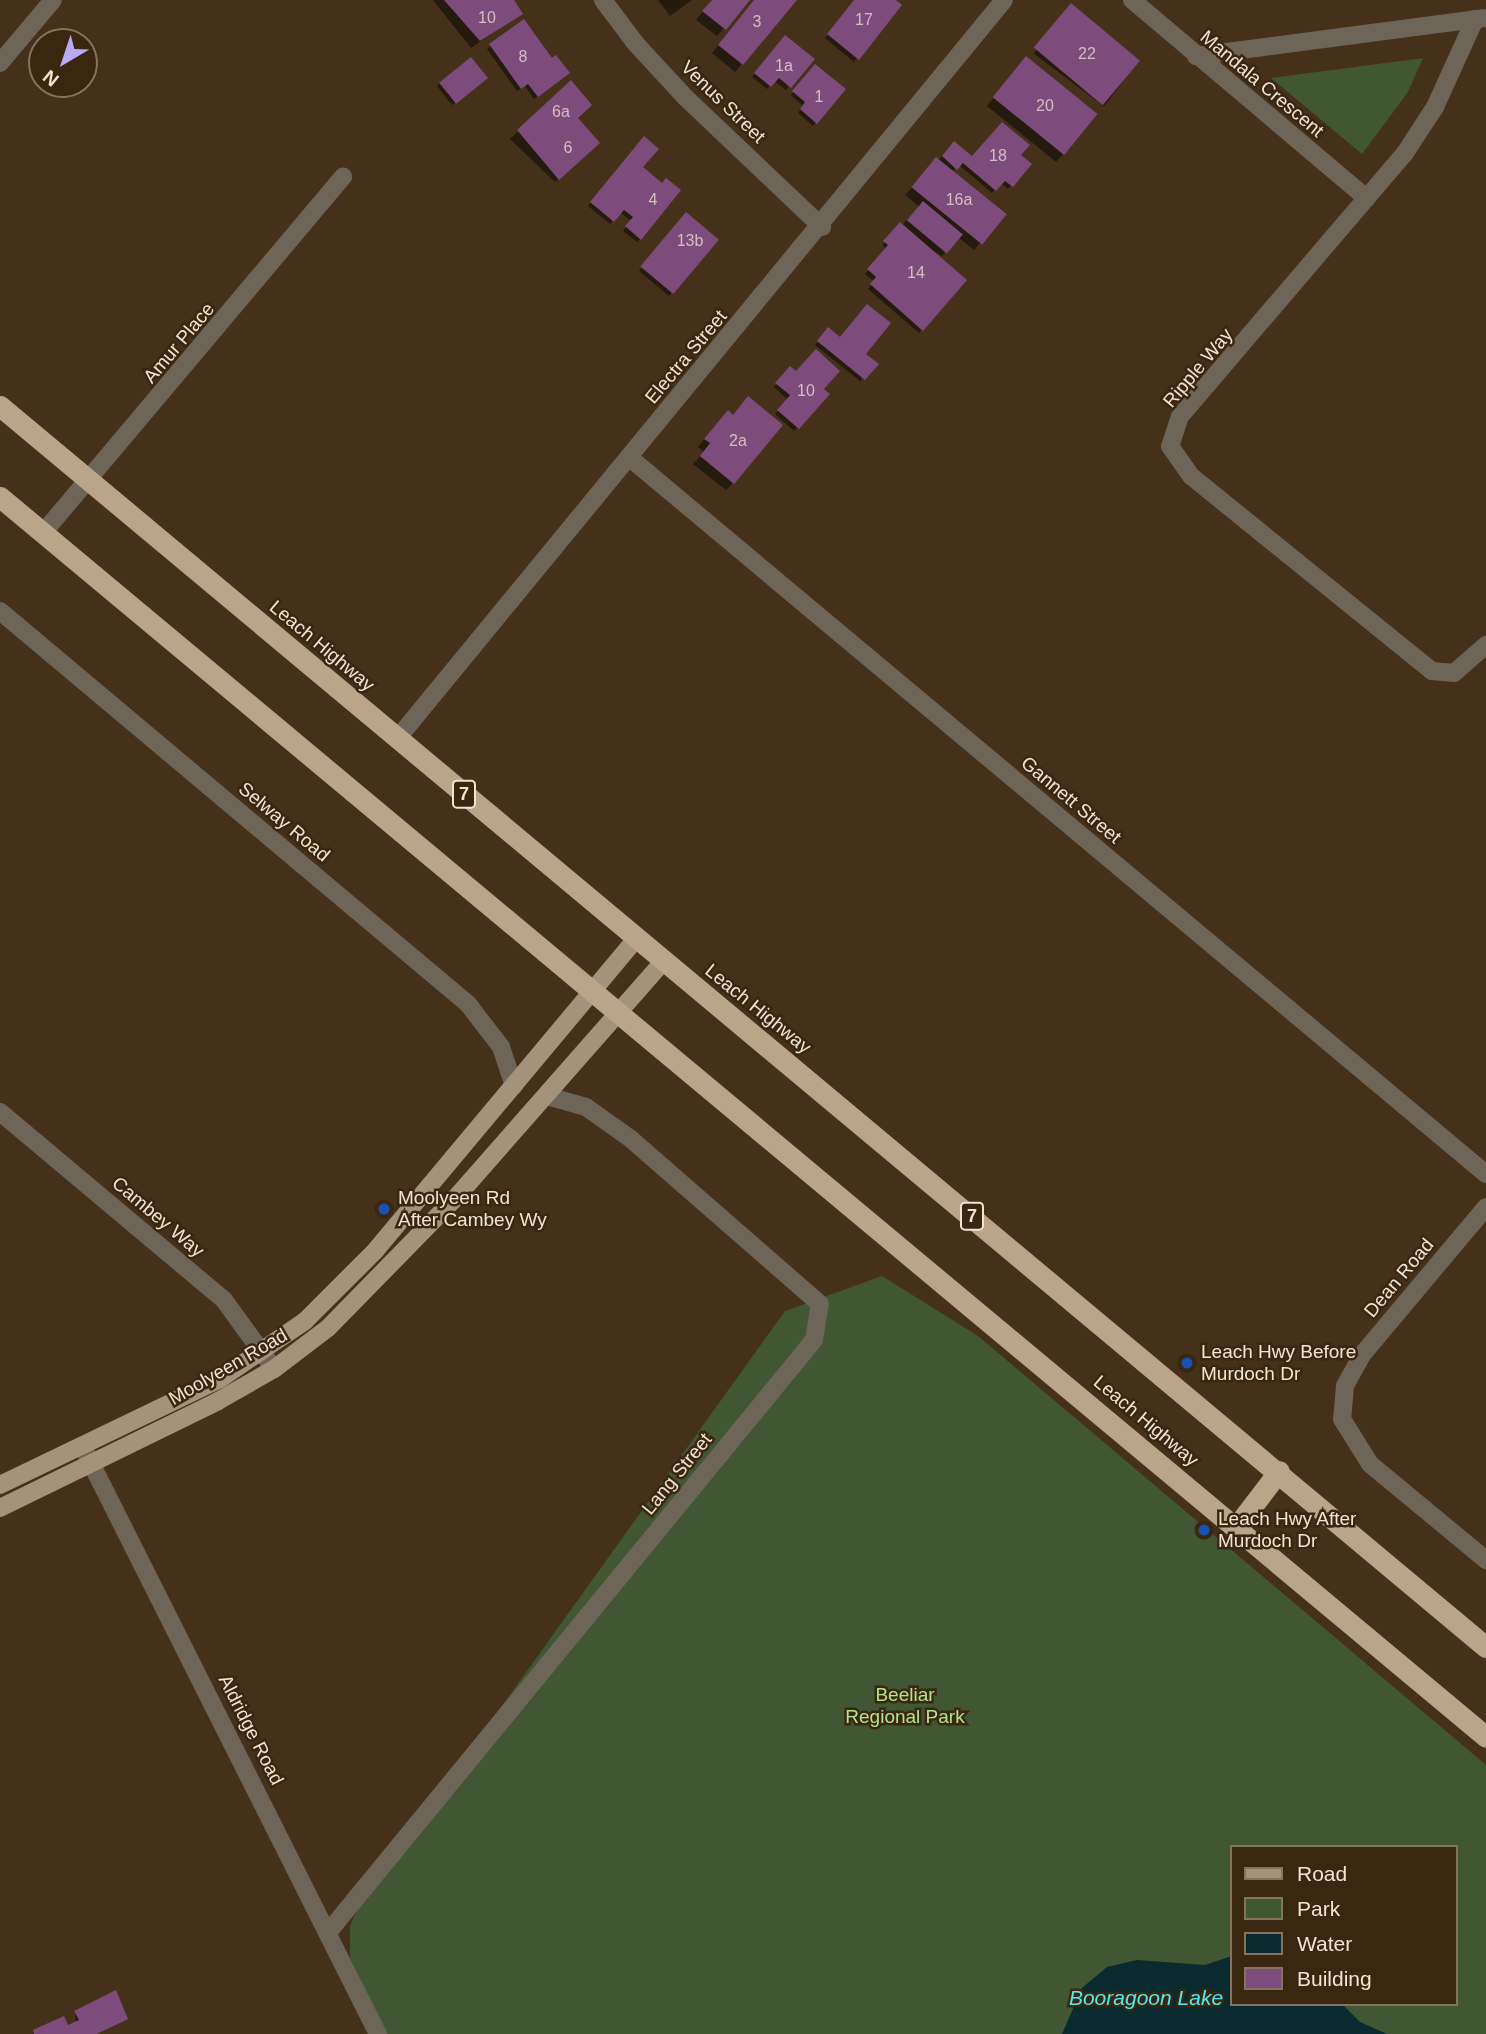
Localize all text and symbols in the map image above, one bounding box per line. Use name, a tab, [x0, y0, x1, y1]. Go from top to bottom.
house number: 10	[478, 8, 496, 28]
house number: 17	[855, 10, 873, 30]
house number: 3	[753, 12, 761, 32]
street label: Mandala Crescent	[1196, 26, 1328, 142]
north arrow	[28, 28, 98, 98]
house number: 22	[1078, 44, 1096, 64]
house number: 8	[519, 47, 527, 67]
street label: Venus Street	[676, 56, 770, 148]
house number: 1a	[775, 56, 793, 76]
text: N	[39, 66, 63, 91]
house number: 1	[815, 87, 823, 107]
house number: 20	[1036, 96, 1054, 116]
house number: 6a	[552, 102, 570, 122]
house number: 6	[564, 138, 572, 158]
house number: 18	[989, 146, 1007, 166]
house number: 4	[649, 190, 657, 210]
house number: 16a	[946, 190, 972, 210]
house number: 13b	[677, 231, 703, 251]
house number: 14	[907, 263, 925, 283]
street label: Amur Place	[139, 298, 219, 388]
street label: Electra Street	[640, 306, 732, 408]
street label: Ripple Way	[1158, 324, 1238, 412]
house number: 10	[797, 381, 815, 401]
house number: 2a	[729, 431, 747, 451]
street label: Leach Highway	[265, 596, 379, 696]
street label: Gannett Street	[1016, 752, 1126, 848]
street label: Selway Road	[234, 777, 334, 867]
road number: 7	[452, 780, 476, 808]
street label: Leach Highway	[700, 959, 816, 1059]
street label: Cambey Way	[107, 1172, 209, 1262]
place label: Moolyeen Rd After Cambey Wy	[398, 1187, 547, 1231]
marker: Moolyeen Rd After Cambey Wy	[376, 1201, 392, 1217]
road number: 7	[960, 1202, 984, 1231]
street label: Dean Road	[1359, 1234, 1439, 1322]
street label: Moolyeen Road	[165, 1324, 291, 1410]
place label: Leach Hwy Before Murdoch Dr	[1201, 1341, 1356, 1385]
marker: Leach Hwy Before Murdoch Dr	[1179, 1355, 1195, 1371]
street label: Leach Highway	[1089, 1371, 1203, 1471]
street label: Lang Street	[637, 1429, 717, 1519]
place label: Leach Hwy After Murdoch Dr	[1218, 1508, 1357, 1552]
marker: Leach Hwy After Murdoch Dr	[1196, 1522, 1212, 1538]
street label: Aldridge Road	[214, 1671, 288, 1789]
park label: Beeliar Regional Park	[845, 1684, 965, 1728]
legend	[1230, 1845, 1458, 2006]
text: Road	[1297, 1862, 1347, 1885]
text: Park	[1297, 1897, 1340, 1920]
text: Water	[1297, 1932, 1352, 1955]
text: Building	[1297, 1967, 1372, 1990]
water label: Booragoon Lake	[1069, 1985, 1223, 2011]

